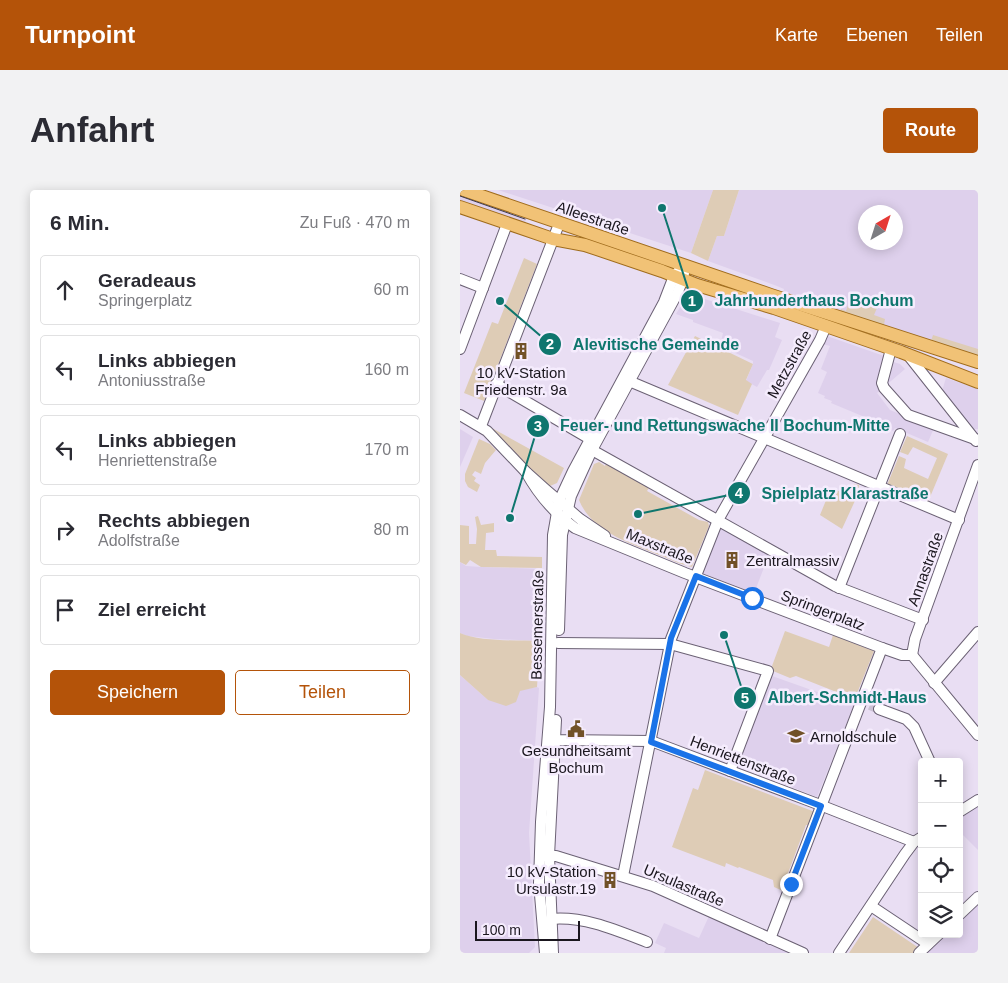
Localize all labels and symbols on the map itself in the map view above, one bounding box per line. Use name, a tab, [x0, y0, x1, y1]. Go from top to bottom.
street label: Alleestraße	[554, 198, 632, 238]
north arrow	[858, 205, 903, 250]
callout: Jahrhunderthaus Bochum	[680, 285, 924, 316]
text: 1	[688, 292, 696, 309]
text: Jahrhunderthaus Bochum	[714, 292, 914, 309]
street label: Metzstraße	[763, 327, 815, 401]
callout: Alevitische Gemeinde	[538, 328, 749, 359]
text: 2	[546, 335, 554, 352]
text: Alevitische Gemeinde	[573, 336, 739, 353]
building icon: 10 kV-Station Friedenstr. 9a	[511, 341, 531, 361]
place label: 10 kV-Station Friedenstr. 9a	[475, 364, 568, 398]
callout: Feuer- und Rettungswache II Bochum-Mitte	[526, 410, 900, 441]
text: 3	[534, 417, 542, 434]
text: Feuer- und Rettungswache II Bochum-Mitte	[560, 417, 890, 434]
callout: Spielplatz Klarastraße	[726, 478, 938, 509]
text: 4	[735, 484, 744, 501]
text: Spielplatz Klarastraße	[761, 485, 929, 502]
street label: Maxstraße	[624, 525, 696, 567]
street label: Annastraße	[904, 530, 946, 608]
building icon: Zentralmassiv	[722, 550, 742, 570]
place label: Zentralmassiv	[746, 552, 840, 569]
street label: Bessemerstraße	[528, 570, 546, 680]
street label: Springerplatz	[779, 586, 867, 634]
route start	[741, 587, 764, 610]
callout: Albert-Schmidt-Haus	[732, 682, 937, 713]
text: 5	[741, 689, 749, 706]
text: Albert-Schmidt-Haus	[767, 689, 927, 706]
public building icon: Gesundheitsamt Bochum	[566, 719, 586, 739]
school or university icon: Arnoldschule	[786, 726, 806, 746]
place label: Arnoldschule	[810, 728, 897, 745]
street label: Henriettenstraße	[688, 732, 798, 788]
place label: Gesundheitsamt Bochum	[521, 742, 631, 776]
street label: Ursulastraße	[641, 860, 727, 910]
place label: 10 kV-Station Ursulastr.19	[507, 863, 596, 897]
building icon: 10 kV-Station Ursulastr.19	[600, 870, 620, 890]
route end	[780, 873, 803, 896]
scale bar	[475, 918, 580, 941]

